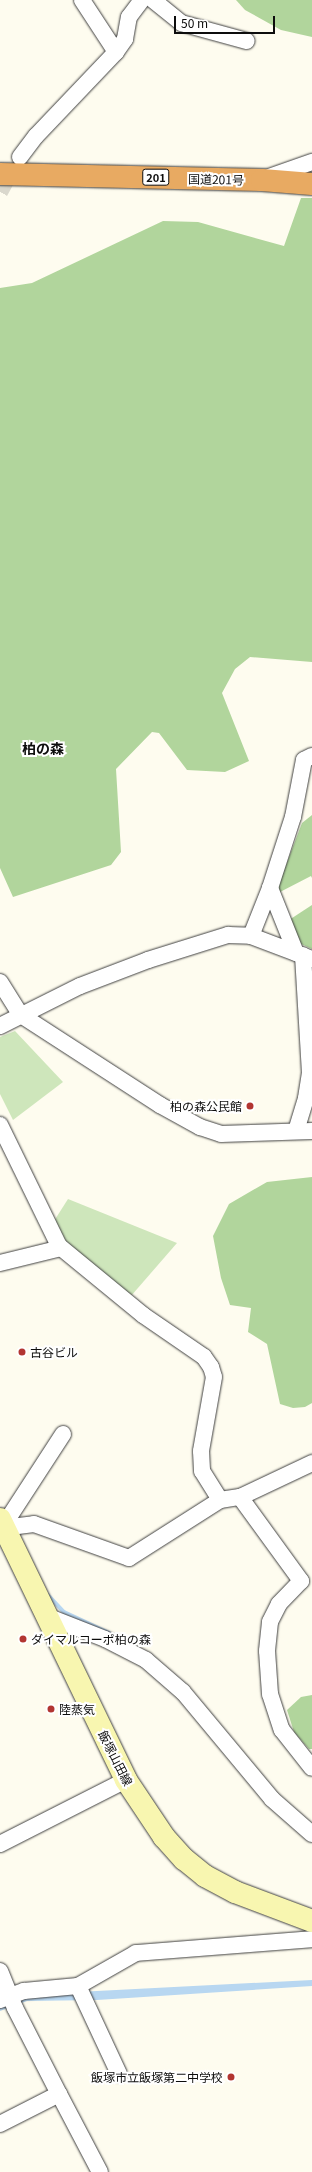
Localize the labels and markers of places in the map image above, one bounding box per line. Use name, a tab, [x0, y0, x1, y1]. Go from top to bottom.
place label: 柏の森公民館	[170, 1099, 242, 1113]
marker: 柏の森公民館	[245, 1101, 255, 1111]
place label: 古谷ビル	[30, 1345, 78, 1359]
marker: 古谷ビル	[17, 1347, 27, 1357]
place label: ダイマルコーポ柏の森	[31, 1632, 151, 1646]
marker: ダイマルコーポ柏の森	[18, 1634, 28, 1644]
place label: 陸蒸気	[59, 1702, 95, 1716]
marker: 陸蒸気	[46, 1704, 56, 1714]
place label: 飯塚市立飯塚第二中学校	[91, 2070, 223, 2084]
marker: 飯塚市立飯塚第二中学校	[226, 2072, 236, 2082]

